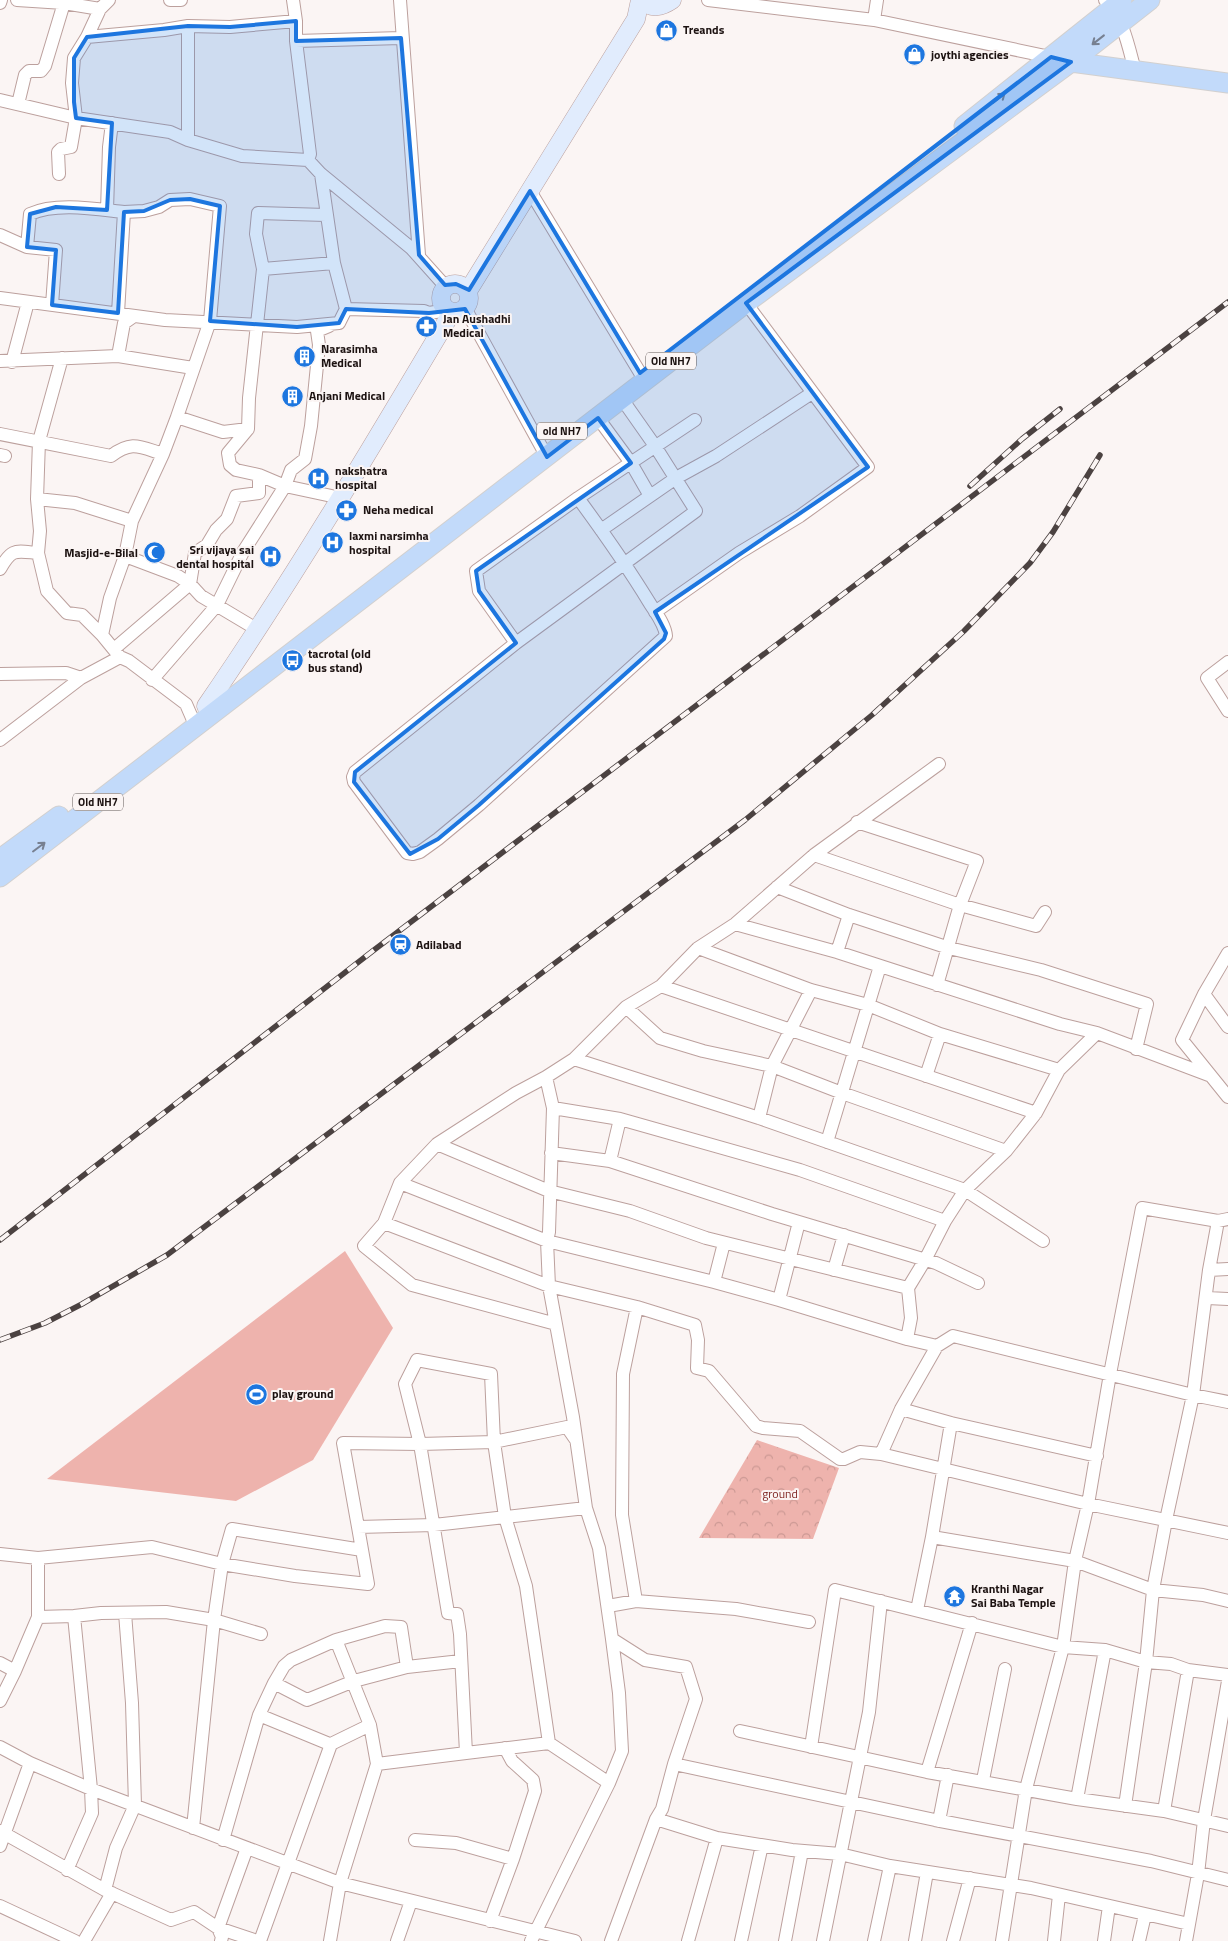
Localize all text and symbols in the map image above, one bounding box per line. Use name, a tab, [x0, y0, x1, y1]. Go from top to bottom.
shop icon: Treands	[655, 18, 679, 42]
place label: Treands	[683, 20, 725, 39]
one-way arrow	[1092, 35, 1105, 46]
shop icon: joythi agencies	[903, 43, 927, 67]
place label: joythi agencies	[930, 45, 1009, 64]
one-way arrow	[992, 93, 1005, 104]
place label: Jan Aushadhi Medical	[443, 309, 511, 342]
pharmacy icon: Jan Aushadhi Medical	[415, 314, 439, 338]
place label: Narasimha Medical	[321, 339, 378, 372]
building icon: Narasimha Medical	[293, 344, 317, 368]
road number: Old NH7	[646, 352, 696, 370]
building icon: Anjani Medical	[281, 384, 305, 408]
place label: Anjani Medical	[309, 386, 385, 405]
road number: old NH7	[537, 422, 587, 440]
place label: nakshatra hospital	[335, 461, 387, 494]
hospital icon: nakshatra hospital	[307, 466, 331, 490]
pharmacy icon: Neha medical	[335, 498, 359, 522]
place label: Neha medical	[363, 500, 433, 519]
place label: laxmi narsimha hospital	[349, 526, 429, 559]
hospital icon: laxmi narsimha hospital	[321, 531, 345, 555]
place label: Sri vijaya sai dental hospital	[176, 540, 254, 573]
mosque icon: Masjid-e-Bilal	[142, 541, 166, 565]
place label: Masjid-e-Bilal	[64, 543, 138, 562]
hospital icon: Sri vijaya sai dental hospital	[258, 545, 282, 569]
place label: tacrotal (old bus stand)	[308, 644, 371, 677]
bus stop icon: tacrotal (old bus stand)	[280, 649, 304, 673]
road number: Old NH7	[73, 794, 123, 810]
one-way arrow	[32, 842, 45, 853]
station icon: Adilabad	[388, 933, 412, 957]
place label: Adilabad	[416, 935, 461, 954]
sports icon: play ground	[244, 1382, 268, 1406]
place label: play ground	[272, 1384, 334, 1403]
park label: ground	[762, 1484, 798, 1503]
place label: Kranthi Nagar Sai Baba Temple	[971, 1579, 1056, 1612]
temple icon: Kranthi Nagar Sai Baba Temple	[943, 1584, 967, 1608]

